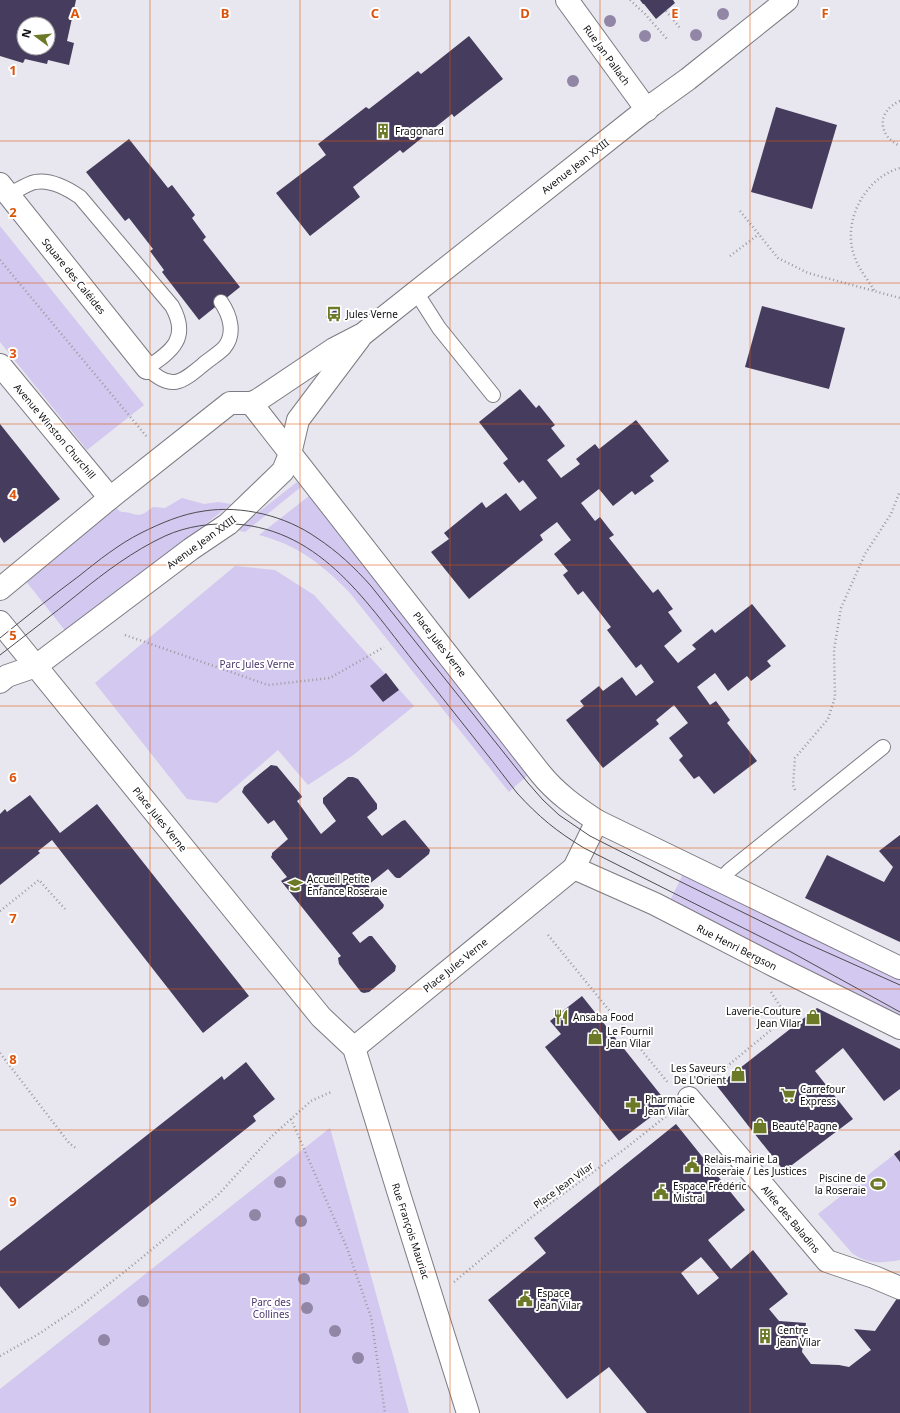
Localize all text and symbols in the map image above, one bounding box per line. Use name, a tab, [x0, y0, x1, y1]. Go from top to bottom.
text: A	[71, 4, 80, 22]
text: B	[221, 4, 229, 22]
text: C	[371, 4, 379, 22]
text: D	[520, 4, 530, 22]
text: E	[671, 4, 679, 22]
text: F	[821, 4, 829, 22]
north arrow	[16, 16, 56, 56]
street label: Rue Jan Pallach	[580, 22, 634, 88]
text: N	[17, 27, 34, 39]
text: 1	[9, 61, 17, 79]
building icon: Fragonard	[374, 122, 392, 140]
place label: Fragonard	[395, 124, 444, 138]
street label: Avenue Jean XXIII	[538, 135, 612, 197]
text: 2	[9, 203, 17, 221]
street label: Square des Caléides	[39, 235, 109, 317]
bus stop icon: Jules Verne	[325, 305, 343, 323]
place label: Jules Verne	[345, 307, 398, 321]
text: 3	[9, 344, 17, 362]
street label: Avenue Winston Churchill	[11, 380, 99, 482]
text: 4	[9, 485, 17, 503]
street label: Avenue Jean XXIII	[164, 512, 238, 572]
street label: Place Jules Verne	[410, 608, 470, 680]
text: 5	[9, 626, 17, 644]
park label: Parc Jules Verne	[220, 657, 295, 671]
text: 6	[9, 768, 17, 786]
street label: Place Jules Verne	[130, 784, 191, 854]
place label: Accueil Petite Enfance Roseraie	[307, 872, 388, 898]
school or university icon: Accueil Petite Enfance Roseraie	[286, 876, 304, 894]
text: 7	[9, 909, 17, 927]
street label: Rue Henri Bergson	[694, 921, 780, 973]
street label: Place Jules Verne	[420, 934, 490, 995]
place label: Laverie-Couture Jean Vilar	[726, 1004, 801, 1030]
restaurant icon: Ansaba Food	[552, 1008, 570, 1026]
shop icon: Laverie-Couture Jean Vilar	[804, 1008, 822, 1026]
place label: Ansaba Food	[573, 1010, 634, 1024]
place label: Le Fournil Jean Vilar	[606, 1024, 653, 1050]
shop icon: Le Fournil Jean Vilar	[586, 1028, 604, 1046]
text: 8	[9, 1050, 17, 1068]
place label: Les Saveurs De L'Orient	[671, 1061, 726, 1087]
shop icon: Les Saveurs De L'Orient	[729, 1065, 747, 1083]
place label: Carrefour Express	[800, 1082, 845, 1108]
supermarket icon: Carrefour Express	[779, 1086, 797, 1104]
place label: Pharmacie Jean Vilar	[644, 1092, 695, 1118]
pharmacy icon: Pharmacie Jean Vilar	[624, 1096, 642, 1114]
shop icon: Beauté Pagne	[751, 1117, 769, 1135]
place label: Beauté Pagne	[772, 1119, 838, 1133]
place label: Relais-mairie La Roseraie / Les Justices	[704, 1152, 807, 1178]
public building icon: Relais-mairie La Roseraie / Les Justices	[683, 1156, 701, 1174]
street label: Place Jean Vilar	[530, 1158, 596, 1212]
place label: Piscine de la Roseraie	[815, 1171, 866, 1197]
sports icon: Piscine de la Roseraie	[869, 1175, 887, 1193]
place label: Espace Frédéric Mistral	[673, 1179, 746, 1205]
street label: Rue François Mauriac	[389, 1181, 433, 1281]
street label: Allée des Baladins	[758, 1182, 824, 1256]
public building icon: Espace Frédéric Mistral	[652, 1183, 670, 1201]
text: 9	[9, 1192, 17, 1210]
place label: Espace Jean Vilar	[536, 1286, 581, 1312]
public building icon: Espace Jean Vilar	[516, 1290, 534, 1308]
park label: Parc des Collines	[251, 1295, 291, 1321]
place label: Centre Jean Vilar	[776, 1323, 821, 1349]
building icon: Centre Jean Vilar	[756, 1327, 774, 1345]

